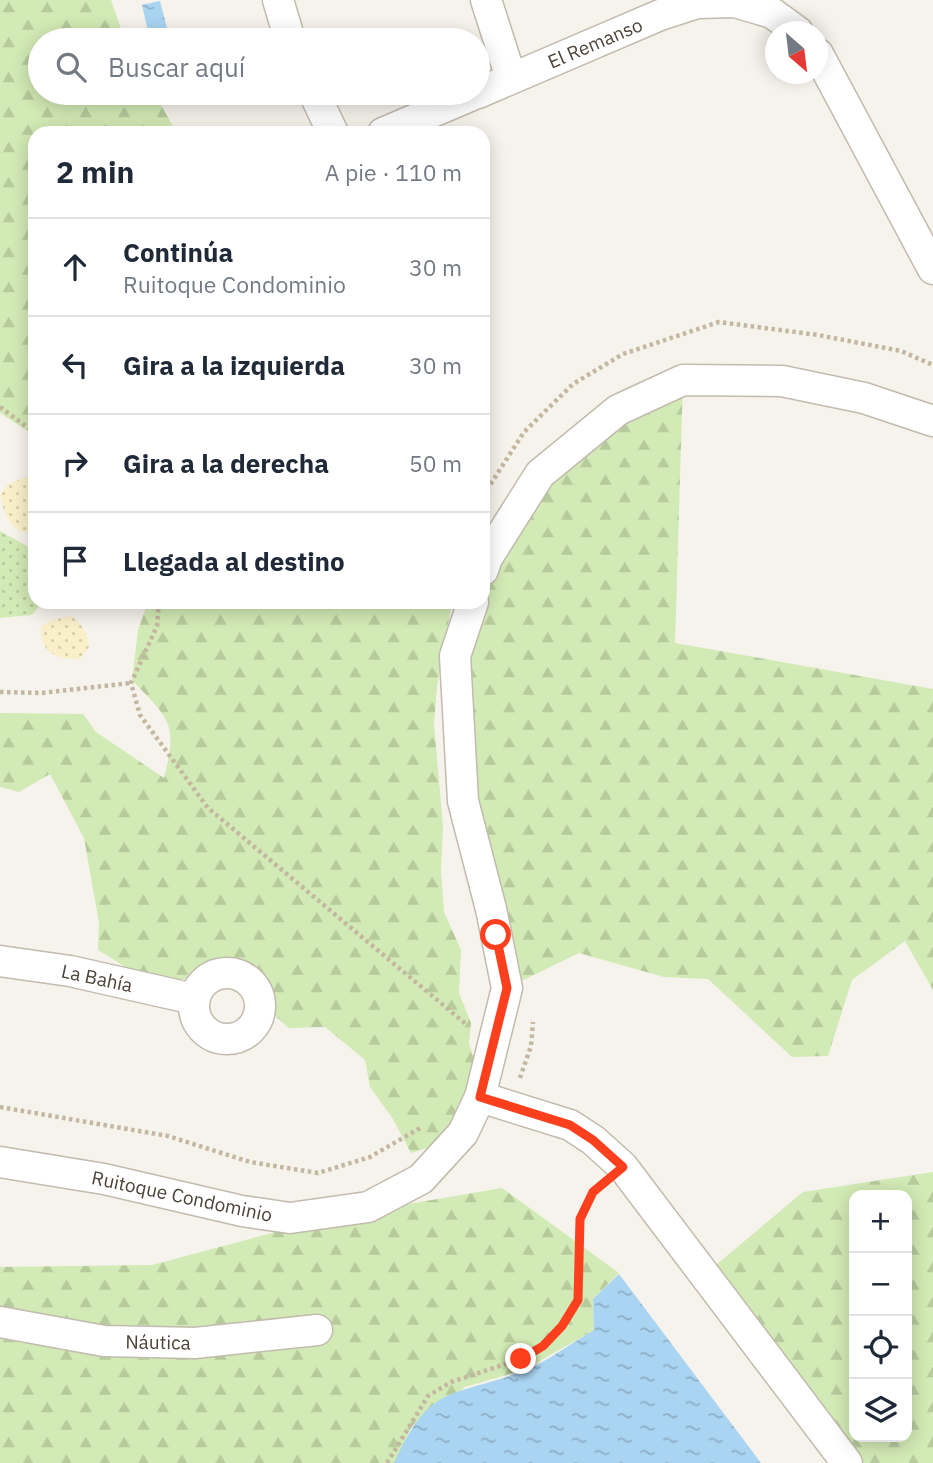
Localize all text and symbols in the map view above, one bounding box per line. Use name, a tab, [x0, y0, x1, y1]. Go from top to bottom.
street label: El Remanso	[544, 12, 646, 74]
north arrow	[765, 21, 828, 84]
search box	[28, 28, 490, 105]
icon: search	[52, 48, 90, 86]
text: Buscar aquí	[108, 50, 245, 84]
text: 2 min	[56, 152, 134, 191]
text: A pie · 110 m	[325, 157, 462, 187]
text: Continúa	[123, 235, 233, 269]
icon: ahead	[56, 248, 94, 286]
text: 30 m	[409, 252, 462, 282]
text: Ruitoque Condominio	[123, 269, 346, 299]
icon: left	[56, 346, 94, 384]
text: Gira a la izquierda	[123, 348, 345, 382]
text: 30 m	[409, 350, 462, 380]
icon: right	[56, 444, 94, 482]
text: Gira a la derecha	[123, 446, 329, 480]
text: 50 m	[409, 448, 462, 478]
icon: arrive	[56, 542, 94, 580]
text: Llegada al destino	[123, 544, 345, 578]
route start	[480, 919, 511, 950]
street label: La Bahía	[59, 959, 135, 997]
street label: Ruitoque Condominio	[89, 1165, 275, 1227]
map controls	[849, 1190, 912, 1442]
button: +	[849, 1190, 912, 1253]
button: −	[849, 1253, 912, 1316]
button: locate	[849, 1316, 912, 1379]
street label: Náutica	[125, 1329, 191, 1355]
route end	[505, 1343, 536, 1374]
button: layers	[849, 1379, 912, 1442]

